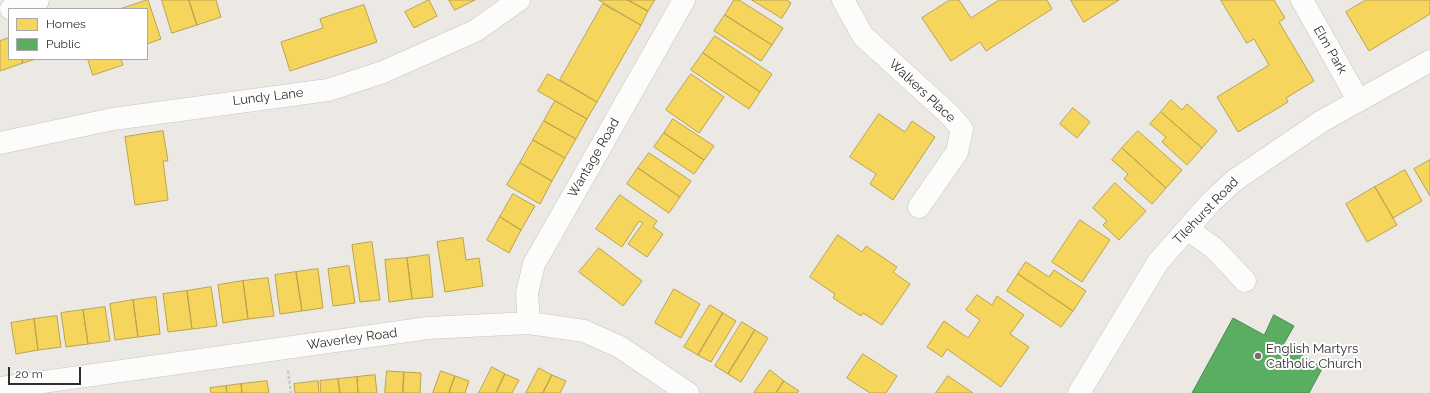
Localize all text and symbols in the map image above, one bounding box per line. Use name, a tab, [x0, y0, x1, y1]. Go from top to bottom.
legend	[8, 8, 148, 60]
text: Homes	[46, 17, 86, 31]
street label: Elm Park	[1310, 23, 1350, 77]
text: Public	[46, 37, 80, 51]
street label: Walkers Place	[885, 56, 959, 126]
street label: Lundy Lane	[232, 85, 304, 109]
street label: Wantage Road	[565, 116, 623, 200]
street label: Tilehurst Road	[1170, 174, 1242, 248]
street label: Waverley Road	[306, 325, 398, 353]
place label: English Martyrs Catholic Church	[1266, 341, 1362, 372]
marker: English Martyrs Catholic Church	[1253, 351, 1263, 361]
scale bar	[10, 359, 83, 385]
text: 20 m	[15, 367, 43, 381]

